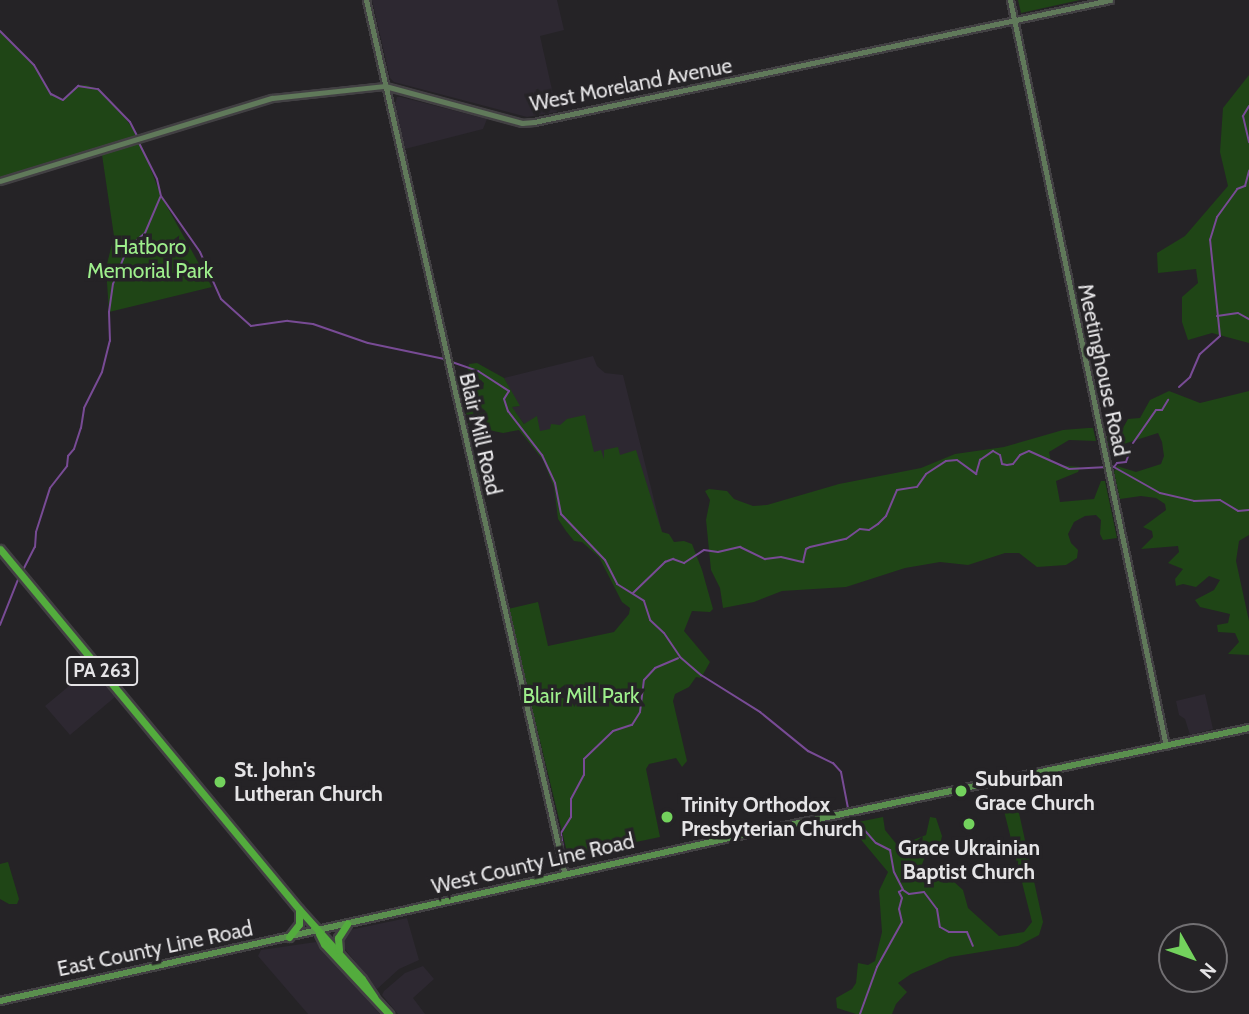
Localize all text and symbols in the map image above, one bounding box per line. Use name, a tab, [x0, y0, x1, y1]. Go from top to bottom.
street label: West Moreland Avenue	[528, 53, 734, 117]
park label: Hatboro Memorial Park	[87, 234, 213, 284]
street label: Meetinghouse Road	[1072, 281, 1134, 459]
street label: Blair Mill Road	[454, 370, 506, 498]
road number: PA 263	[65, 656, 139, 686]
park label: Blair Mill Park	[522, 683, 640, 709]
place label: St. John's Lutheran Church	[234, 757, 383, 807]
place label: Suburban Grace Church	[975, 766, 1095, 816]
marker: St. John's Lutheran Church	[212, 774, 228, 790]
marker: Suburban Grace Church	[953, 783, 969, 799]
place label: Trinity Orthodox Presbyterian Church	[681, 792, 863, 842]
marker: Trinity Orthodox Presbyterian Church	[659, 809, 675, 825]
marker: Grace Ukrainian Baptist Church	[961, 816, 977, 832]
street label: West County Line Road	[429, 828, 637, 900]
place label: Grace Ukrainian Baptist Church	[898, 835, 1040, 885]
street label: East County Line Road	[55, 916, 255, 982]
north arrow	[1158, 923, 1228, 993]
text: N	[1195, 958, 1221, 983]

